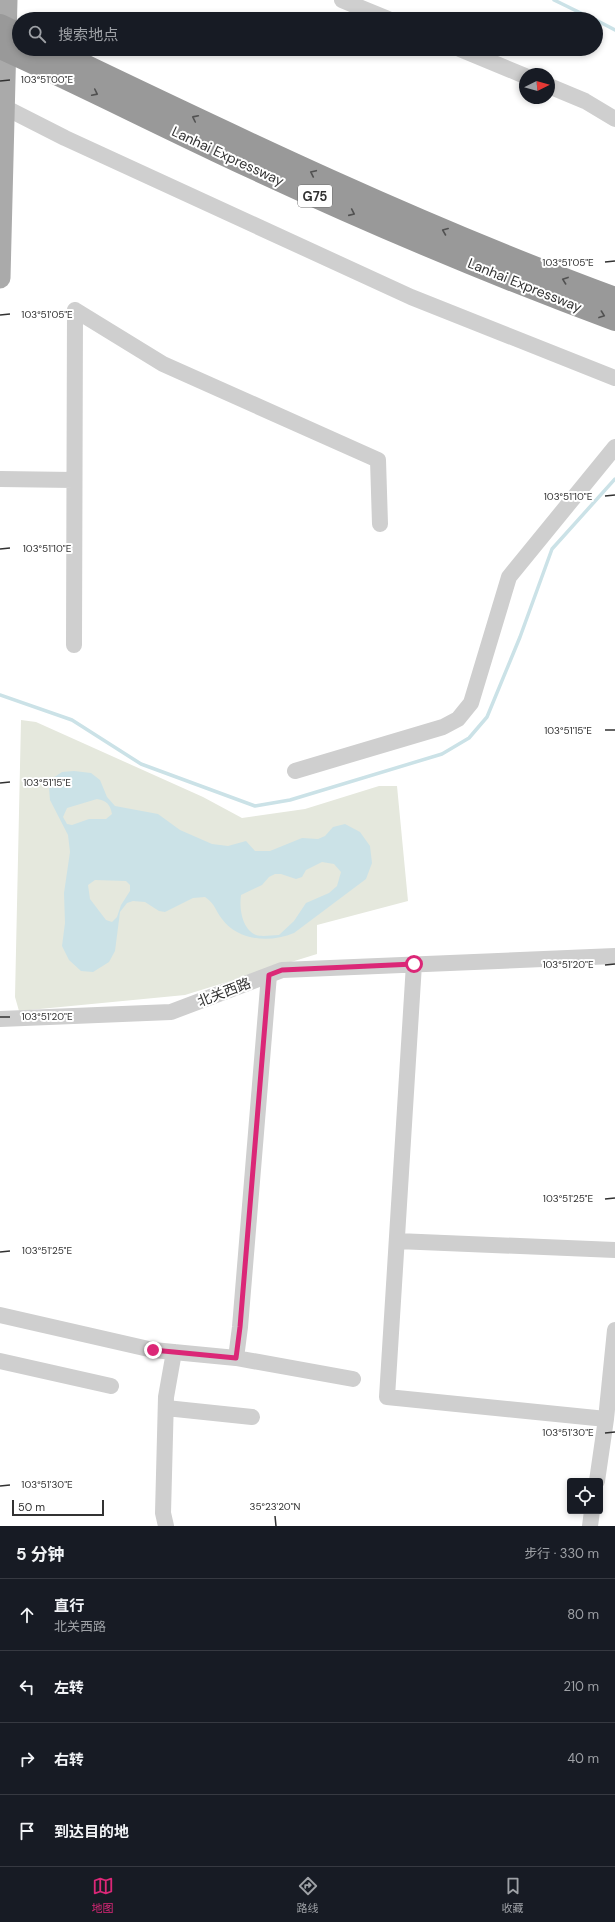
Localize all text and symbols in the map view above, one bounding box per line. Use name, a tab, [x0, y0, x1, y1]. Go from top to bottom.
search box	[12, 12, 603, 56]
icon: search	[26, 23, 48, 45]
text: 搜索地点	[58, 25, 118, 45]
north arrow	[519, 68, 555, 104]
text: 103°51'00"E	[21, 73, 74, 86]
one-way arrow	[90, 88, 98, 96]
one-way arrow	[192, 115, 199, 123]
street label: Lanhai Expressway	[169, 122, 287, 190]
one-way arrow	[310, 170, 317, 178]
road number: G75	[298, 185, 332, 207]
one-way arrow	[347, 208, 355, 216]
one-way arrow	[441, 228, 449, 236]
street label: Lanhai Expressway	[465, 254, 585, 316]
text: 103°51'05"E	[542, 256, 594, 269]
one-way arrow	[562, 276, 569, 284]
text: 103°51'05"E	[21, 308, 73, 321]
one-way arrow	[598, 310, 605, 318]
text: 103°51'10"E	[544, 490, 593, 503]
text: 103°51'10"E	[23, 542, 72, 555]
text: 103°51'15"E	[544, 724, 592, 737]
text: 103°51'15"E	[23, 776, 71, 789]
route start	[405, 955, 423, 973]
text: 103°51'20"E	[542, 958, 594, 971]
street label: 北关西路	[195, 974, 253, 1010]
text: 103°51'20"E	[21, 1010, 73, 1023]
text: 103°51'25"E	[543, 1192, 594, 1205]
text: 103°51'25"E	[22, 1244, 73, 1257]
route end	[144, 1341, 162, 1359]
text: 103°51'30"E	[542, 1426, 594, 1439]
text: 103°51'30"E	[21, 1478, 73, 1491]
map controls	[567, 1478, 603, 1514]
button: locate	[567, 1478, 603, 1514]
scale bar	[12, 1498, 104, 1517]
text: 50 m	[18, 1500, 45, 1514]
text: 35°23'20"N	[249, 1500, 301, 1513]
text: 5 分钟	[16, 1543, 65, 1565]
text: 步行 · 330 m	[524, 1545, 599, 1562]
text: 直行	[54, 1596, 84, 1616]
icon: ahead	[16, 1604, 38, 1626]
text: 80 m	[567, 1606, 599, 1623]
text: 北关西路	[54, 1618, 106, 1635]
icon: left	[16, 1676, 38, 1698]
text: 左转	[54, 1678, 84, 1698]
text: 210 m	[564, 1678, 599, 1695]
icon: right	[16, 1748, 38, 1770]
text: 右转	[54, 1750, 84, 1770]
text: 40 m	[567, 1750, 599, 1767]
icon: arrive	[16, 1820, 38, 1842]
text: 到达目的地	[54, 1822, 129, 1842]
tab: 地图	[92, 1875, 114, 1915]
tab: 路线	[297, 1875, 319, 1915]
tab: 收藏	[502, 1875, 524, 1915]

